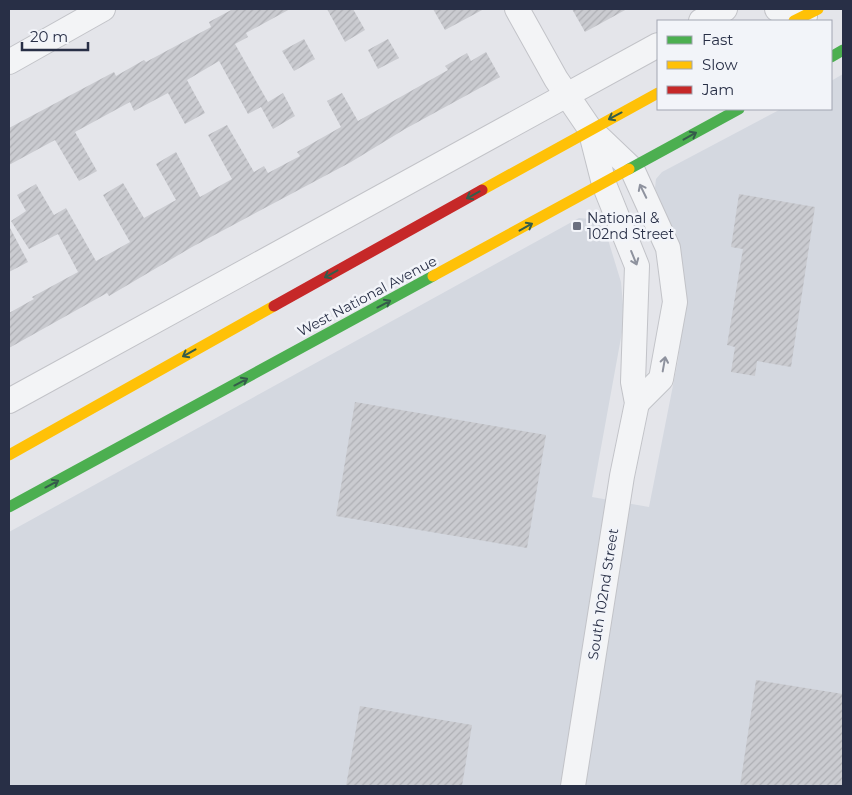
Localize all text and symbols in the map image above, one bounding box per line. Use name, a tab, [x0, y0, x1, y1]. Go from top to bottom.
scale bar	[22, 20, 89, 52]
legend	[657, 20, 832, 110]
text: 20 m	[30, 27, 68, 46]
text: Fast	[702, 30, 733, 49]
text: Slow	[702, 55, 738, 74]
text: Jam	[701, 80, 734, 99]
one-way arrow	[608, 112, 623, 121]
one-way arrow	[682, 131, 696, 141]
one-way arrow	[638, 184, 647, 199]
one-way arrow	[466, 190, 481, 200]
place label: National & 102nd Street	[587, 209, 675, 243]
marker: National & 102nd Street	[571, 220, 583, 232]
one-way arrow	[519, 222, 534, 232]
one-way arrow	[630, 250, 639, 265]
street label: West National Avenue	[294, 252, 440, 340]
one-way arrow	[324, 269, 339, 279]
one-way arrow	[376, 299, 390, 309]
one-way arrow	[183, 349, 197, 359]
one-way arrow	[659, 357, 669, 373]
one-way arrow	[233, 377, 248, 387]
one-way arrow	[44, 479, 59, 489]
street label: South 102nd Street	[584, 527, 622, 661]

